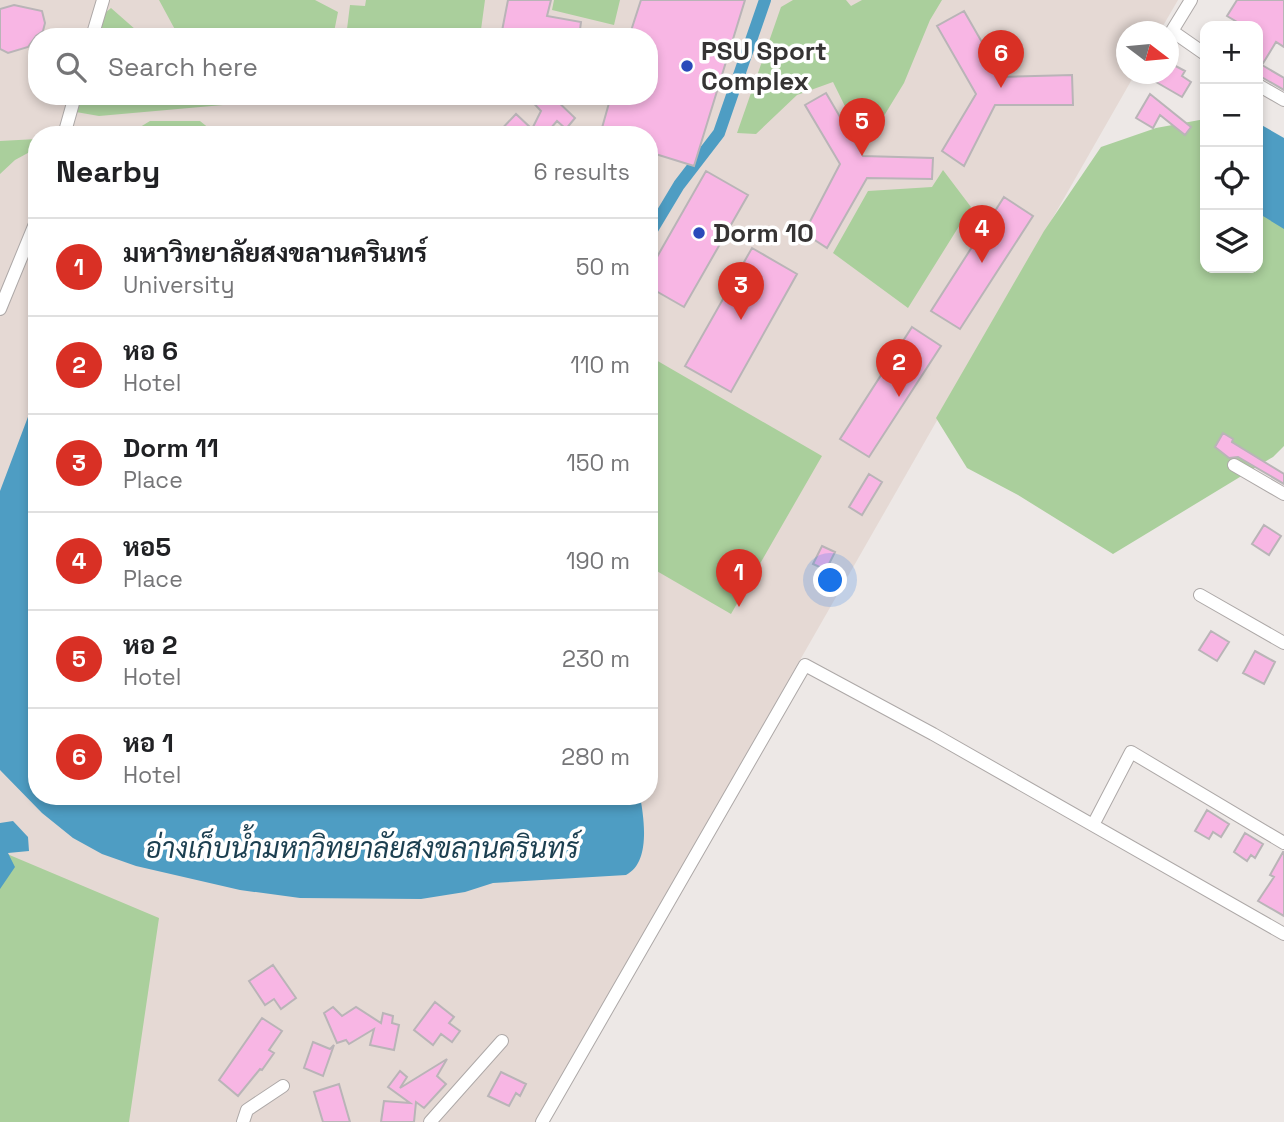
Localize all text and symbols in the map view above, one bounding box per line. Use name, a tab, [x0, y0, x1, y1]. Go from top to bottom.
north arrow	[1116, 21, 1179, 84]
map controls	[1200, 21, 1263, 273]
button: +	[1200, 21, 1263, 84]
search box	[28, 28, 658, 105]
pin: 6	[978, 30, 1024, 88]
place label: PSU Sport Complex	[701, 34, 827, 98]
icon: search	[52, 48, 90, 86]
text: Search here	[108, 50, 258, 84]
marker: PSU Sport Complex	[679, 58, 695, 74]
button: −	[1200, 84, 1263, 147]
pin: 5	[839, 98, 885, 156]
button: locate	[1200, 147, 1263, 210]
text: Nearby	[56, 152, 160, 191]
text: 6 results	[534, 157, 630, 187]
pin: 4	[959, 205, 1005, 263]
button: layers	[1200, 210, 1263, 273]
place label: Dorm 10	[713, 216, 814, 250]
marker: Dorm 10	[691, 225, 707, 241]
text: มหาวิทยาลัยสงขลานครินทร์	[123, 236, 427, 270]
text: 1	[74, 252, 84, 282]
text: 50 m	[576, 252, 630, 282]
pin: 3	[718, 262, 764, 320]
text: University	[123, 270, 234, 300]
text: หอ 6	[123, 334, 178, 368]
pin: 2	[876, 339, 922, 397]
text: 2	[72, 350, 86, 380]
text: 110 m	[570, 350, 630, 380]
text: Hotel	[123, 368, 181, 398]
text: Dorm 11	[123, 431, 219, 465]
text: 3	[72, 448, 86, 478]
text: 150 m	[566, 448, 630, 478]
text: Place	[123, 465, 183, 495]
text: หอ5	[123, 530, 171, 564]
text: 4	[72, 546, 86, 576]
text: 190 m	[566, 546, 630, 576]
pin: 1	[716, 549, 762, 607]
your location	[813, 563, 847, 597]
text: Place	[123, 564, 183, 594]
text: หอ 2	[123, 628, 177, 662]
text: 5	[72, 644, 86, 674]
text: 230 m	[562, 644, 630, 674]
text: Hotel	[123, 662, 181, 692]
text: หอ 1	[123, 726, 174, 760]
text: 6	[72, 742, 86, 772]
text: 280 m	[561, 742, 630, 772]
text: Hotel	[123, 760, 181, 790]
water label: อ่างเก็บน้ำมหาวิทยาลัยสงขลานครินทร์	[145, 824, 583, 866]

